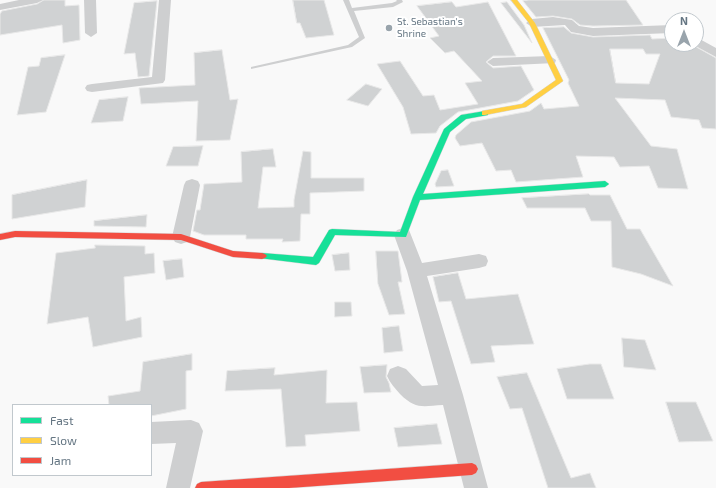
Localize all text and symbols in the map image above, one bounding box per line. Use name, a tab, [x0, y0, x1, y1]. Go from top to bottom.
north arrow	[664, 12, 704, 52]
text: N	[680, 14, 688, 27]
place label: St. Sebastian's Shrine	[397, 16, 463, 40]
marker: St. Sebastian's Shrine	[384, 23, 394, 33]
legend	[12, 404, 152, 476]
text: Fast	[50, 413, 73, 427]
text: Slow	[50, 433, 77, 447]
text: Jam	[50, 453, 71, 467]

